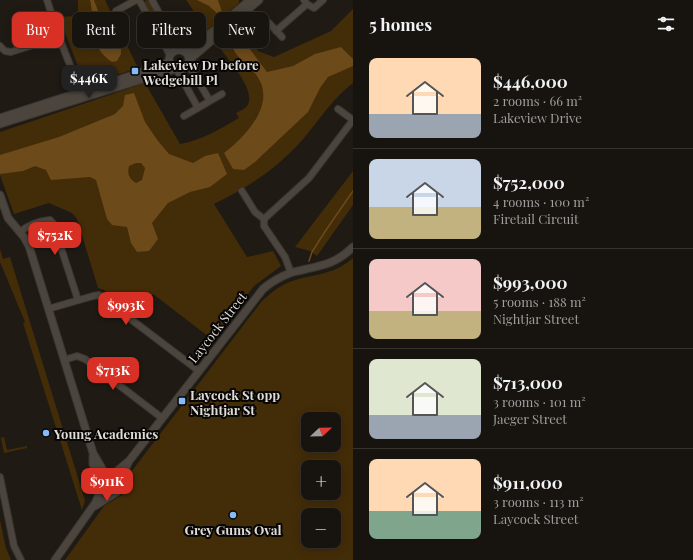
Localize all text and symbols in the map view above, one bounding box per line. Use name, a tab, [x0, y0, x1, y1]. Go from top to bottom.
chip: Buy	[12, 12, 64, 48]
chip: Rent	[72, 12, 129, 48]
chip: Filters	[137, 12, 206, 48]
chip: New	[214, 12, 269, 48]
text: 5 homes	[369, 13, 432, 35]
icon: filters	[655, 13, 677, 35]
place label: Lakeview Dr before Wedgebill Pl	[142, 56, 259, 88]
pin: $446K	[61, 65, 117, 99]
marker: Lakeview Dr before Wedgebill Pl	[130, 66, 140, 76]
text: $446K	[70, 69, 108, 86]
text: $446,000	[493, 70, 568, 92]
icon: home	[401, 74, 449, 122]
text: 2 rooms · 66 m²	[493, 92, 582, 109]
text: Lakeview Drive	[493, 109, 582, 126]
text: $752,000	[493, 171, 565, 193]
icon: home	[401, 175, 449, 223]
text: 4 rooms · 100 m²	[493, 193, 589, 210]
text: Firetail Circuit	[493, 210, 579, 227]
pin: $752K	[27, 222, 83, 256]
text: $752K	[37, 226, 73, 243]
text: $993,000	[493, 271, 567, 293]
icon: home	[401, 275, 449, 323]
street label: Laycock Street	[184, 288, 250, 366]
pin: $993K	[98, 292, 154, 326]
text: 5 rooms · 188 m²	[493, 293, 586, 310]
text: $993K	[107, 296, 145, 313]
text: Nightjar Street	[493, 310, 579, 327]
pin: $713K	[85, 357, 141, 391]
text: $713K	[96, 361, 130, 378]
text: $713,000	[493, 371, 563, 393]
icon: home	[401, 375, 449, 423]
place label: Laycock St opp Nightjar St	[190, 386, 280, 418]
text: 3 rooms · 101 m²	[493, 393, 586, 410]
marker: Laycock St opp Nightjar St	[177, 396, 187, 406]
text: Jaeger Street	[493, 410, 567, 427]
north arrow	[301, 412, 341, 452]
map controls	[301, 412, 341, 548]
place label: Young Academics	[53, 425, 158, 442]
marker: Young Academics	[41, 428, 51, 438]
button: +	[301, 460, 341, 500]
pin: $911K	[79, 468, 135, 502]
text: $911,000	[493, 471, 563, 493]
text: $911K	[90, 472, 124, 489]
icon: home	[401, 475, 449, 523]
text: 3 rooms · 113 m²	[493, 493, 584, 510]
button: −	[301, 508, 341, 548]
marker: Grey Gums Oval	[228, 510, 238, 520]
text: Laycock Street	[493, 510, 578, 527]
place label: Grey Gums Oval	[185, 521, 281, 538]

